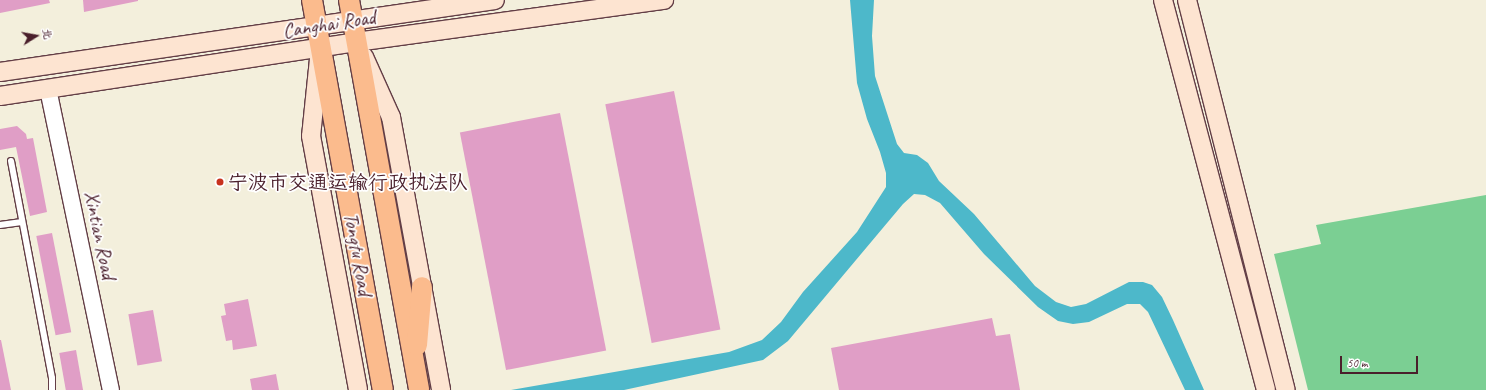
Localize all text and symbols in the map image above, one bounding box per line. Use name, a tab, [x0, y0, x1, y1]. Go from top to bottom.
street label: Canghai Road	[281, 5, 377, 43]
north arrow	[16, 16, 56, 56]
text: 北	[40, 27, 56, 40]
place label: 宁波市交通运输行政执法队	[228, 170, 468, 194]
marker: 宁波市交通运输行政执法队	[215, 177, 225, 187]
street label: Xintian Road	[79, 189, 121, 281]
street label: Tongtu Road	[339, 211, 377, 297]
scale bar	[1342, 348, 1420, 374]
text: 50 m	[1347, 355, 1367, 371]

